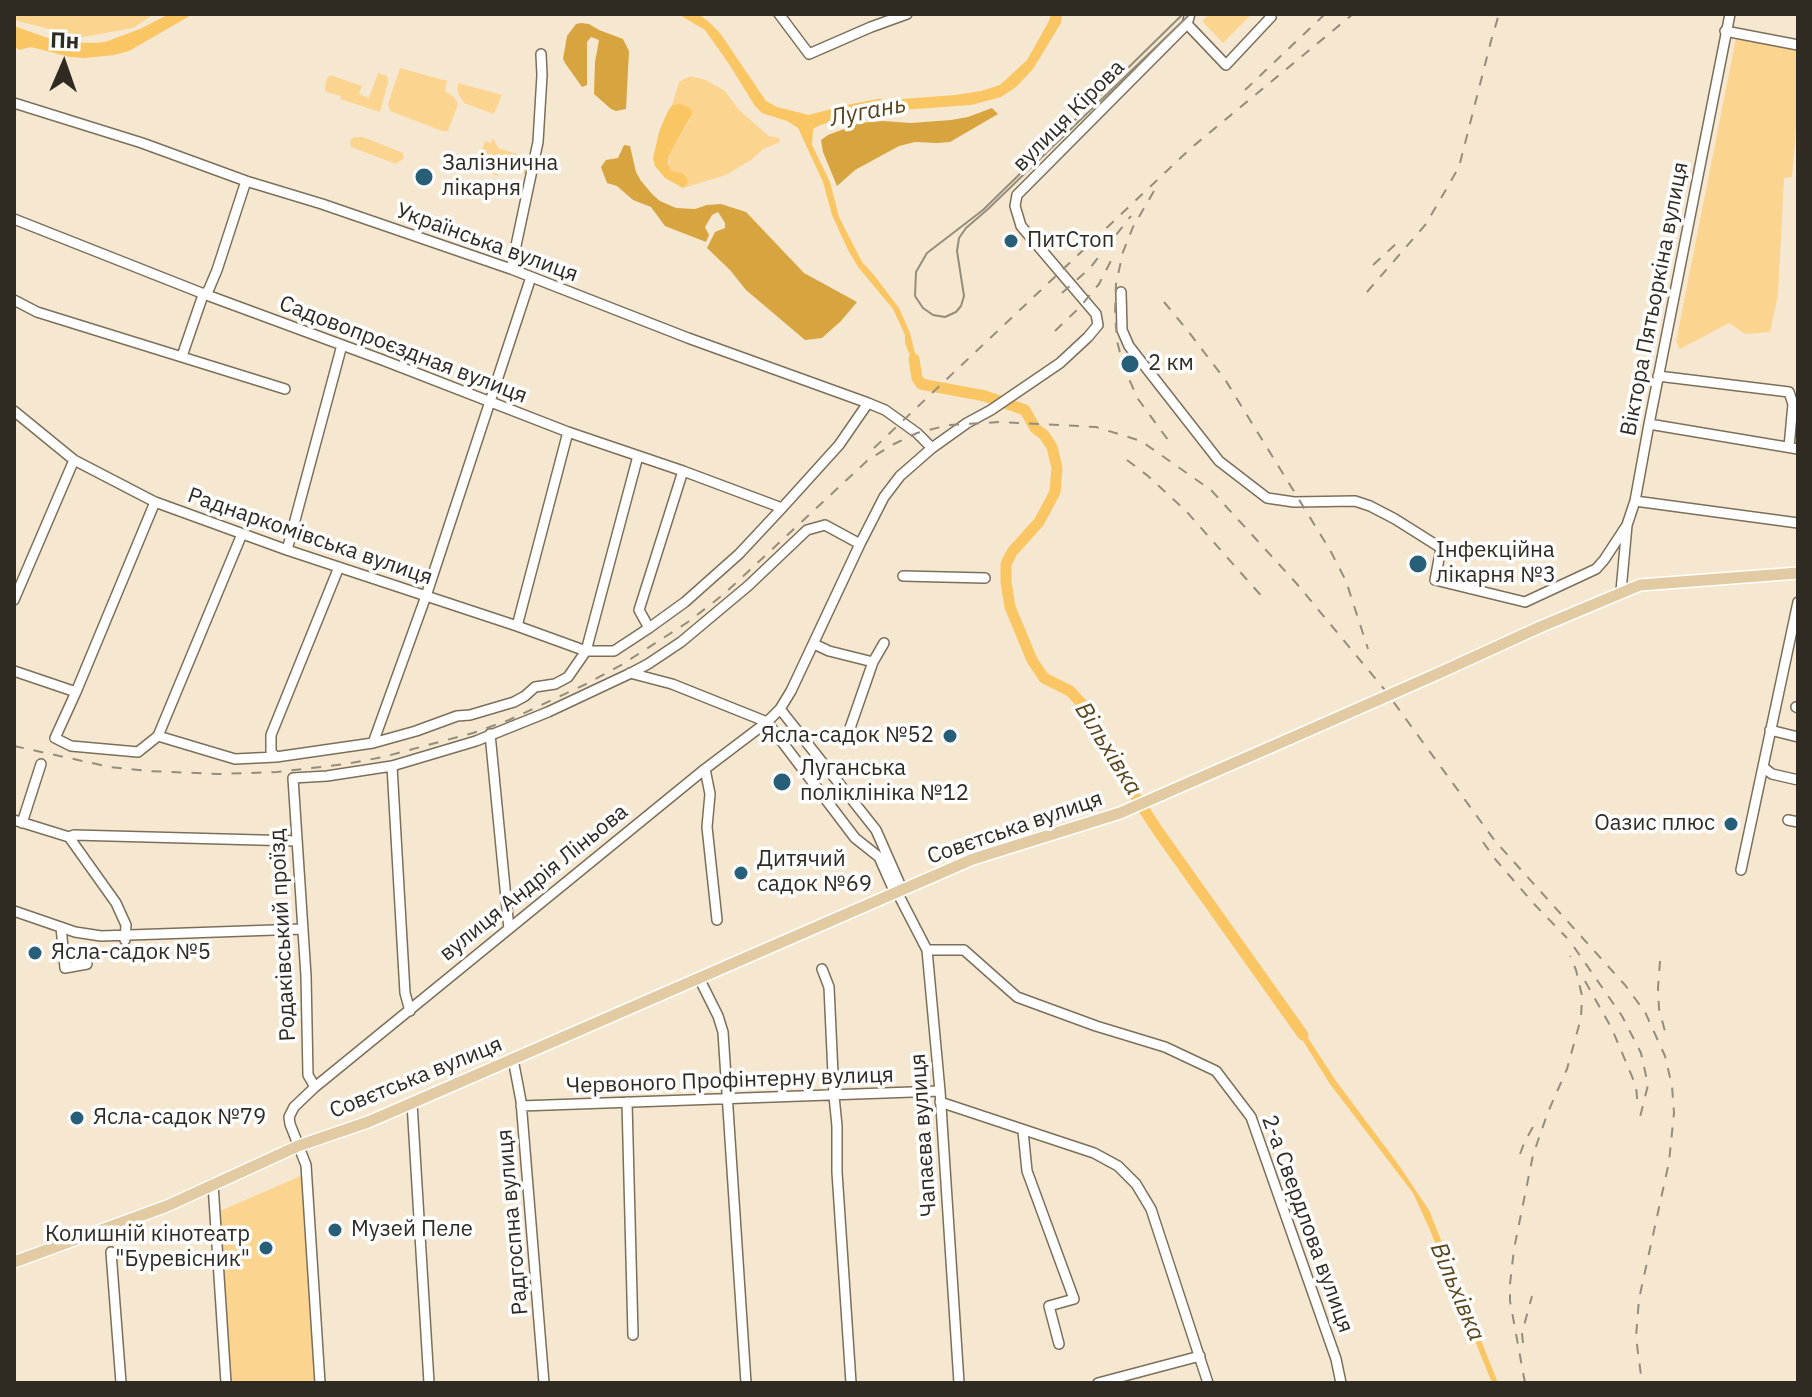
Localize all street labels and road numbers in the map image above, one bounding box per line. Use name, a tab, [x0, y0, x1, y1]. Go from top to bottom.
street label: вулиця Кірова	[1008, 55, 1130, 177]
street label: Віктора Пятьоркіна вулиця	[1615, 160, 1695, 438]
street label: Українська вулиця	[392, 198, 582, 288]
street label: Садовопроєздная вулиця	[275, 290, 531, 410]
street label: Раднаркомівська вулиця	[184, 483, 436, 591]
street label: Совєтська вулиця	[924, 786, 1106, 870]
street label: вулиця Андрія Ліньова	[434, 799, 634, 967]
street label: Родаківський проїзд	[264, 828, 302, 1042]
street label: Совєтська вулиця	[326, 1031, 506, 1125]
street label: Чапаєва вулиця	[905, 1052, 943, 1218]
street label: Червоного Профінтерну вулиця	[566, 1062, 894, 1100]
street label: 2-а Свердлова вулиця	[1255, 1111, 1359, 1337]
street label: Радгоспна вулиця	[492, 1128, 534, 1316]

